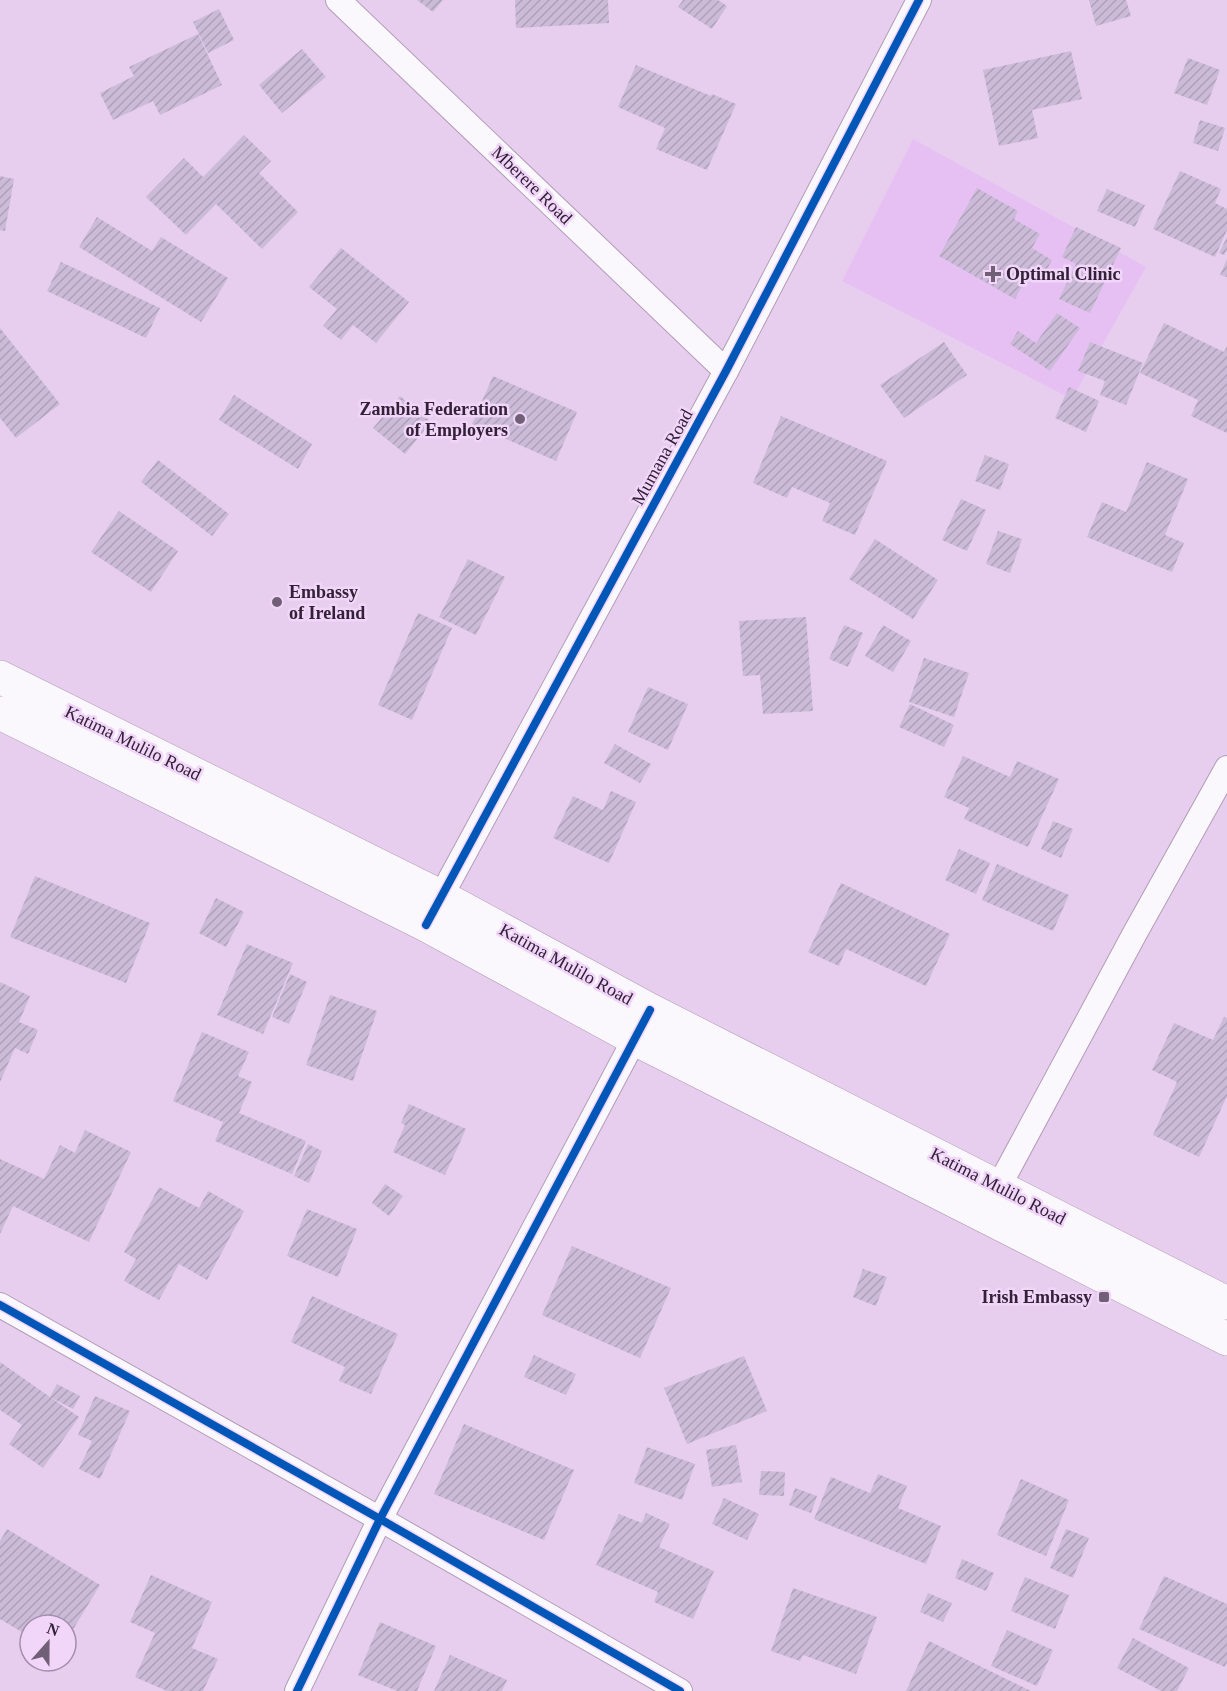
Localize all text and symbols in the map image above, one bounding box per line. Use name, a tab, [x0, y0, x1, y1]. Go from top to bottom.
street label: Mberere Road	[488, 142, 576, 228]
place label: Optimal Clinic	[1006, 264, 1121, 284]
marker: Optimal Clinic	[984, 265, 1002, 283]
place label: Zambia Federation of Employers	[360, 399, 508, 440]
street label: Mumana Road	[627, 406, 697, 508]
marker: Zambia Federation of Employers	[513, 412, 527, 426]
place label: Embassy of Ireland	[289, 582, 365, 623]
marker: Embassy of Ireland	[270, 595, 284, 609]
street label: Katima Mulilo Road	[62, 701, 204, 785]
street label: Katima Mulilo Road	[496, 919, 636, 1009]
street label: Katima Mulilo Road	[927, 1143, 1069, 1229]
place label: Irish Embassy	[981, 1287, 1092, 1307]
marker: Irish Embassy	[1097, 1290, 1111, 1304]
north arrow	[18, 1613, 78, 1673]
text: N	[45, 1619, 62, 1640]

